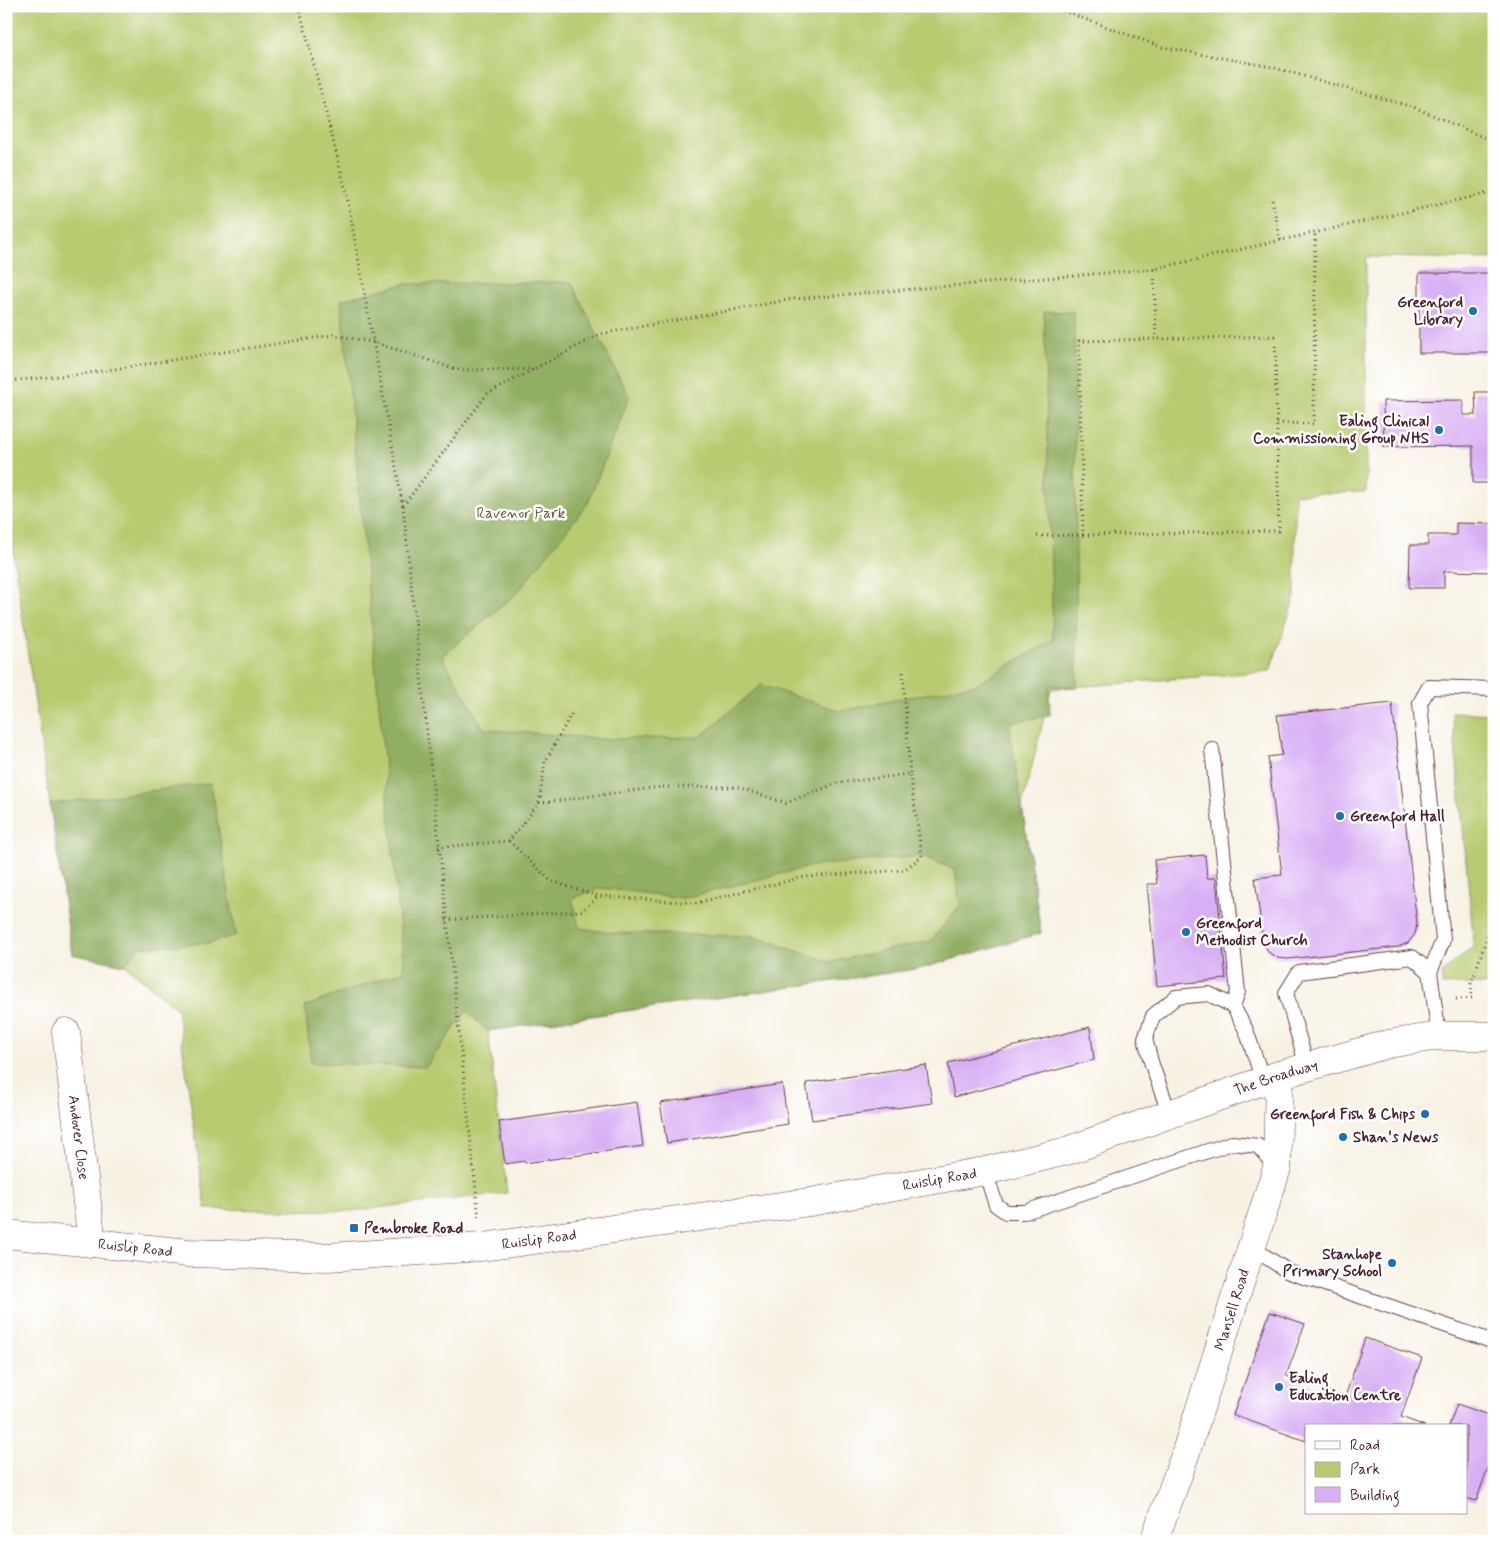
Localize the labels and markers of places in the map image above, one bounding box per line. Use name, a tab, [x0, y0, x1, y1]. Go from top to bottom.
place label: Greenford Library	[1397, 293, 1463, 330]
marker: Greenford Library	[1467, 305, 1479, 317]
place label: Ealing Clinical Commissioning Group NHS	[1253, 412, 1429, 451]
marker: Ealing Clinical Commissioning Group NHS	[1433, 424, 1445, 436]
place label: Greenford Hall	[1350, 807, 1445, 829]
marker: Greenford Hall	[1334, 810, 1346, 822]
place label: Greenford Methodist Church	[1196, 914, 1308, 951]
marker: Greenford Methodist Church	[1180, 926, 1192, 938]
place label: Greenford Fish & Chips	[1270, 1105, 1415, 1127]
marker: Greenford Fish & Chips	[1419, 1108, 1431, 1120]
place label: Shan's News	[1353, 1128, 1439, 1148]
marker: Shan's News	[1337, 1131, 1349, 1143]
place label: Pembroke Road	[364, 1219, 463, 1239]
marker: Pembroke Road	[348, 1222, 360, 1234]
place label: Stanhope Primary School	[1283, 1245, 1383, 1282]
marker: Stanhope Primary School	[1386, 1257, 1398, 1269]
place label: Ealing Education Centre	[1289, 1369, 1401, 1406]
marker: Ealing Education Centre	[1273, 1381, 1285, 1393]

